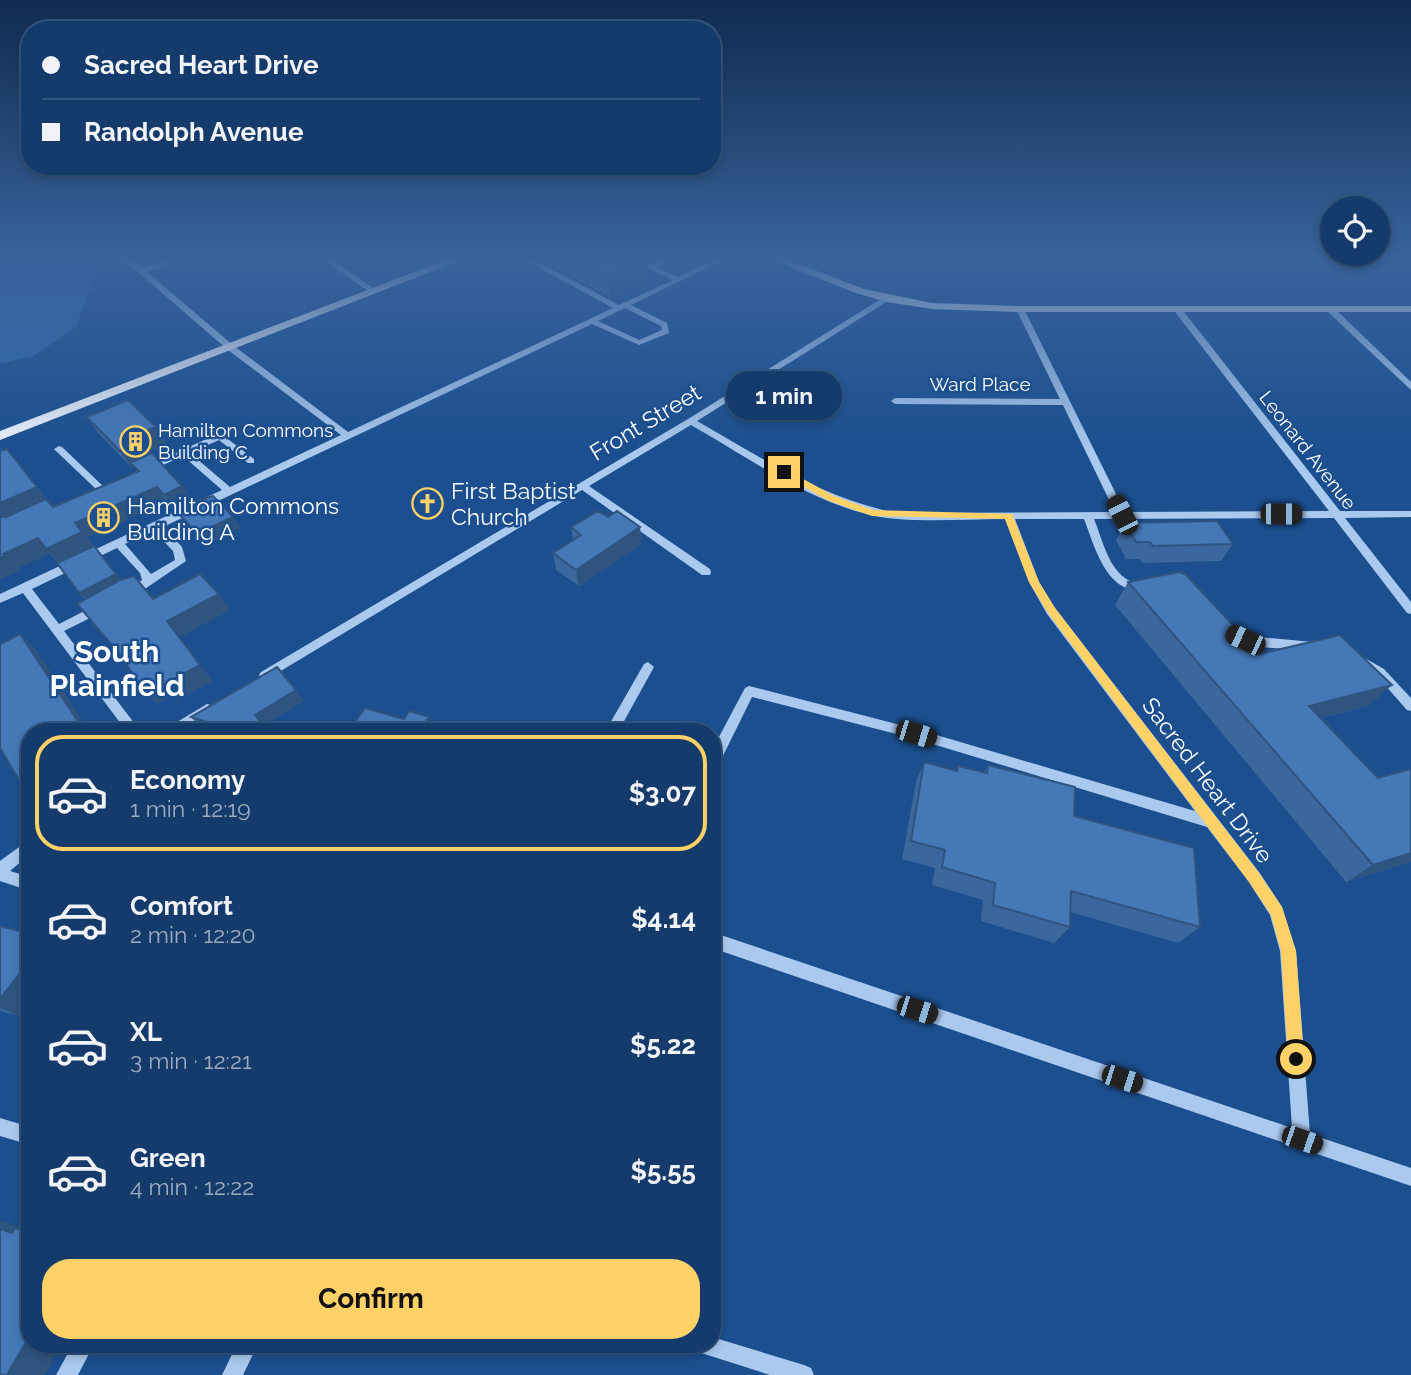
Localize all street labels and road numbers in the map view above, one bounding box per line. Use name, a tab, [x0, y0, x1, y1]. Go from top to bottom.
street label: Ward Place	[929, 373, 1031, 395]
street label: Front Street	[585, 378, 706, 466]
street label: Leonard Avenue	[1255, 387, 1361, 513]
street label: Sacred Heart Drive	[1137, 692, 1279, 868]

